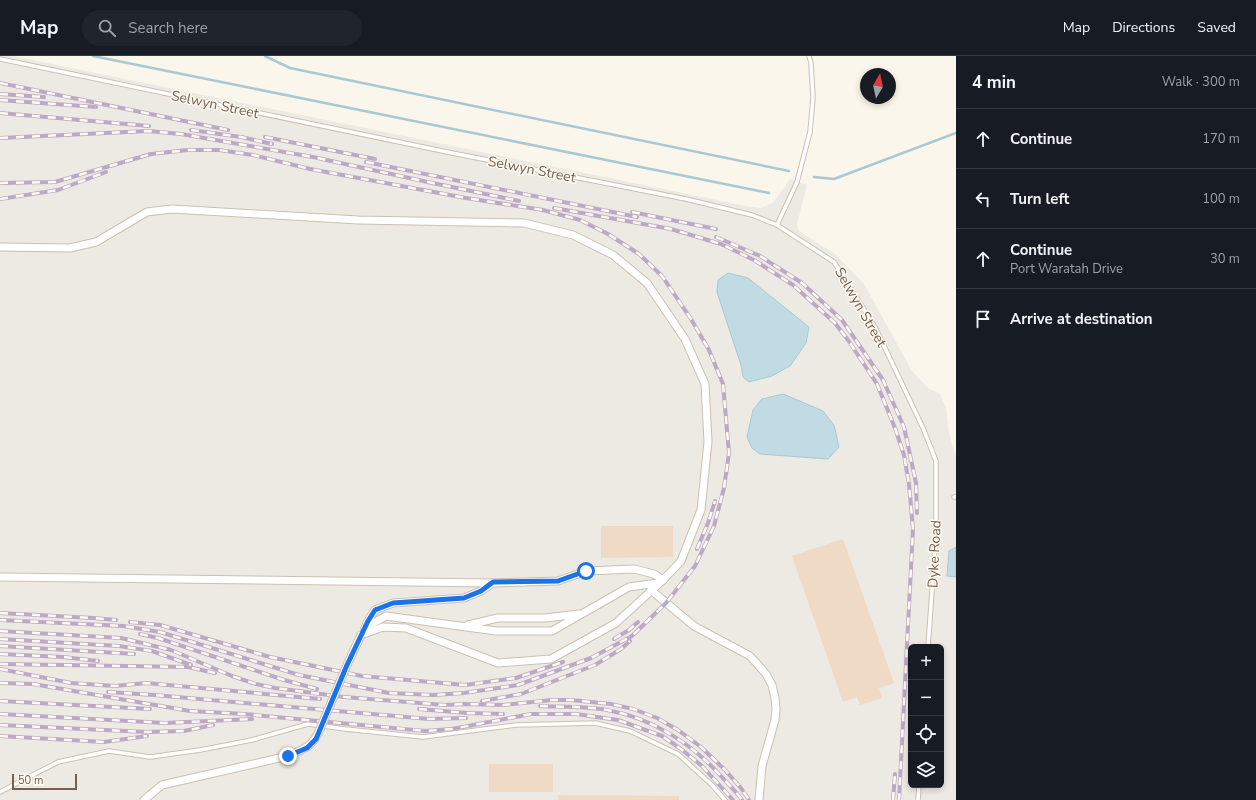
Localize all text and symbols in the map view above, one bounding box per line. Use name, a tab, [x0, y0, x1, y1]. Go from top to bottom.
search box	[82, 10, 362, 46]
text: Map	[20, 15, 58, 41]
icon: search	[96, 17, 118, 39]
text: Search here	[128, 18, 208, 38]
text: Map	[1063, 18, 1090, 37]
text: Directions	[1112, 18, 1175, 37]
text: Saved	[1197, 18, 1236, 37]
north arrow	[860, 68, 896, 104]
text: 4 min	[972, 71, 1016, 94]
text: Walk · 300 m	[1162, 73, 1240, 91]
street label: Selwyn Street	[169, 86, 261, 123]
icon: ahead	[972, 128, 994, 150]
text: Continue	[1010, 129, 1072, 149]
text: 170 m	[1202, 130, 1240, 148]
street label: Selwyn Street	[486, 152, 578, 187]
icon: left	[972, 188, 994, 210]
text: Turn left	[1010, 189, 1069, 209]
text: 100 m	[1202, 190, 1240, 208]
text: Continue	[1010, 240, 1072, 260]
icon: ahead	[972, 248, 994, 270]
text: 30 m	[1210, 250, 1240, 268]
text: Port Waratah Drive	[1010, 260, 1123, 278]
street label: Selwyn Street	[830, 264, 891, 351]
icon: arrive	[972, 308, 994, 330]
text: Arrive at destination	[1010, 309, 1153, 329]
street label: Dyke Road	[923, 520, 946, 588]
route start	[577, 562, 595, 580]
map controls	[908, 644, 944, 788]
button: +	[908, 644, 944, 680]
button: −	[908, 680, 944, 716]
button: locate	[908, 716, 944, 752]
route end	[279, 747, 297, 765]
button: layers	[908, 752, 944, 788]
scale bar	[12, 772, 77, 791]
text: 50 m	[18, 773, 43, 788]

